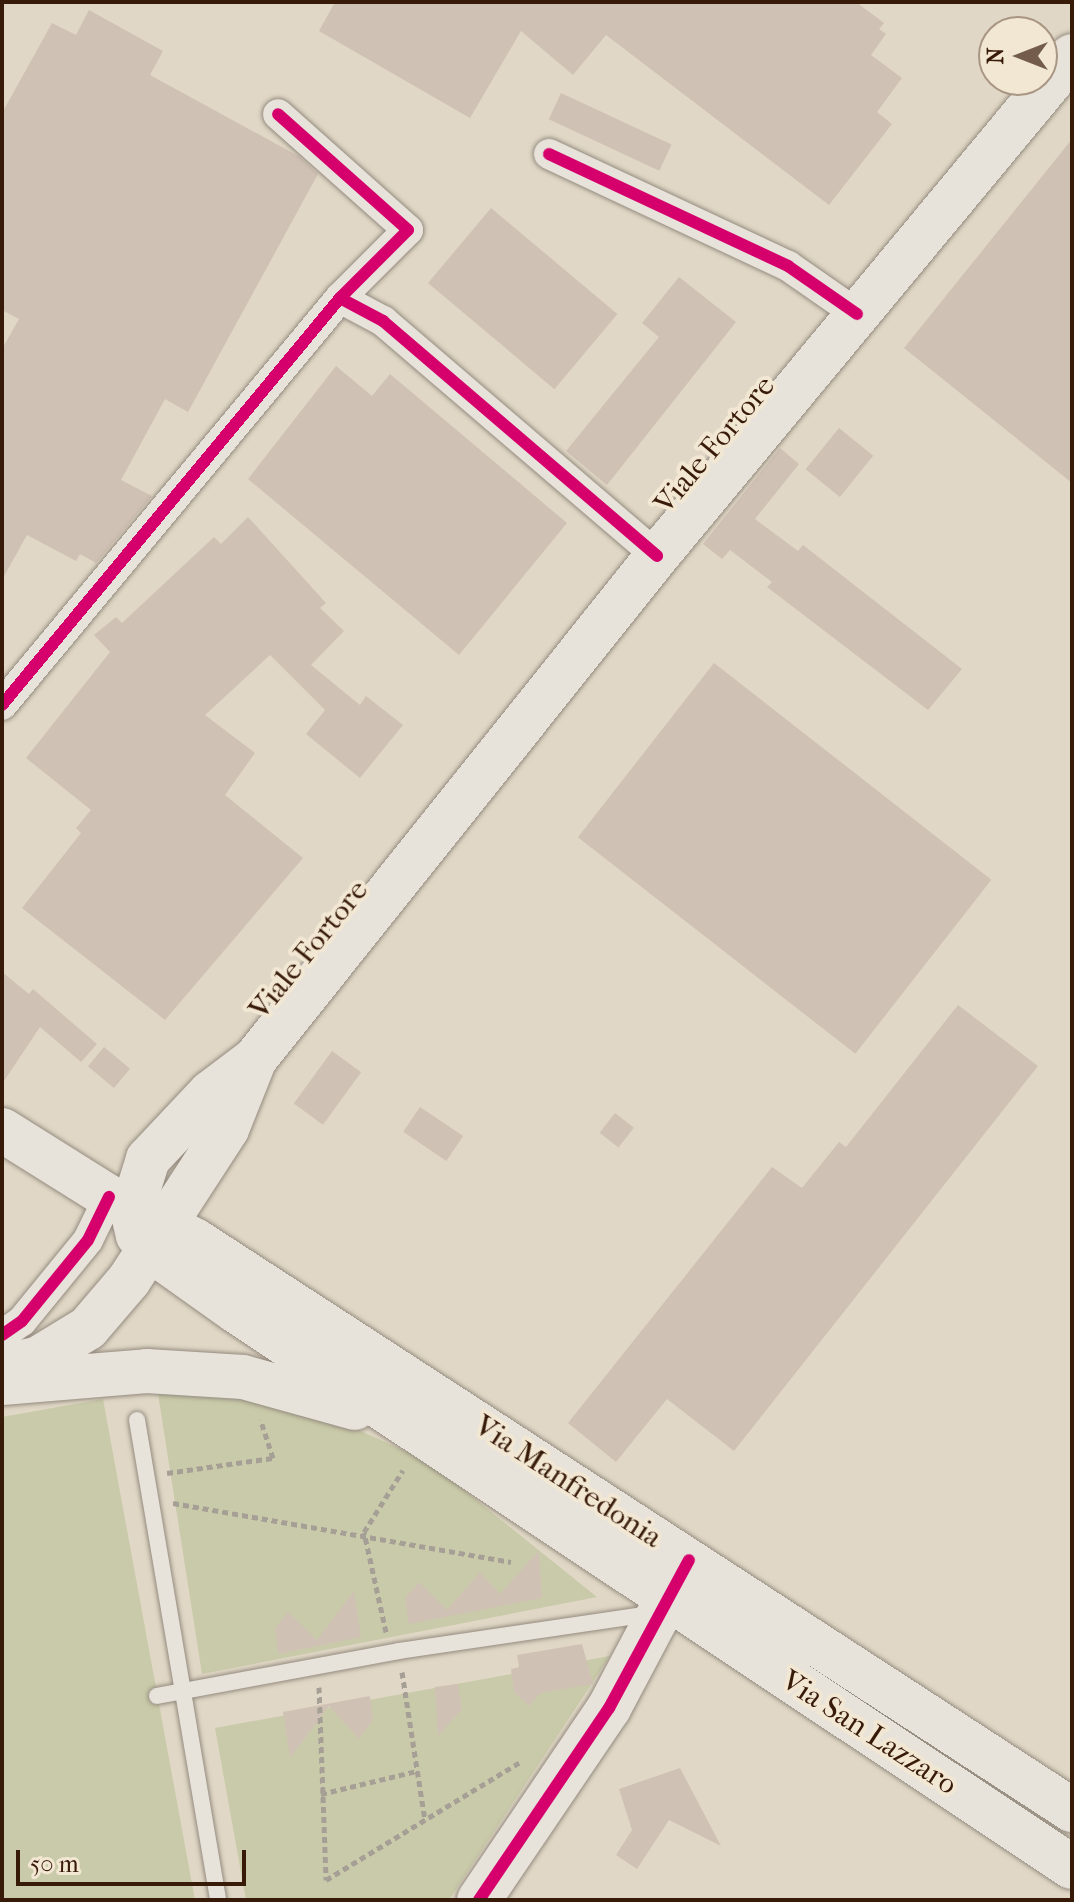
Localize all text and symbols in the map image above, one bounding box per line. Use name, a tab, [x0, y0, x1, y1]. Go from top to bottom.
north arrow	[978, 16, 1058, 96]
text: N	[983, 48, 1009, 64]
street label: Viale Fortore	[647, 369, 783, 521]
street label: Viale Fortore	[242, 873, 376, 1027]
street label: Via Manfredonia	[468, 1408, 668, 1556]
street label: Via San Lazzaro	[774, 1663, 964, 1803]
scale bar	[20, 1834, 250, 1884]
text: 50 m	[30, 1850, 79, 1878]

